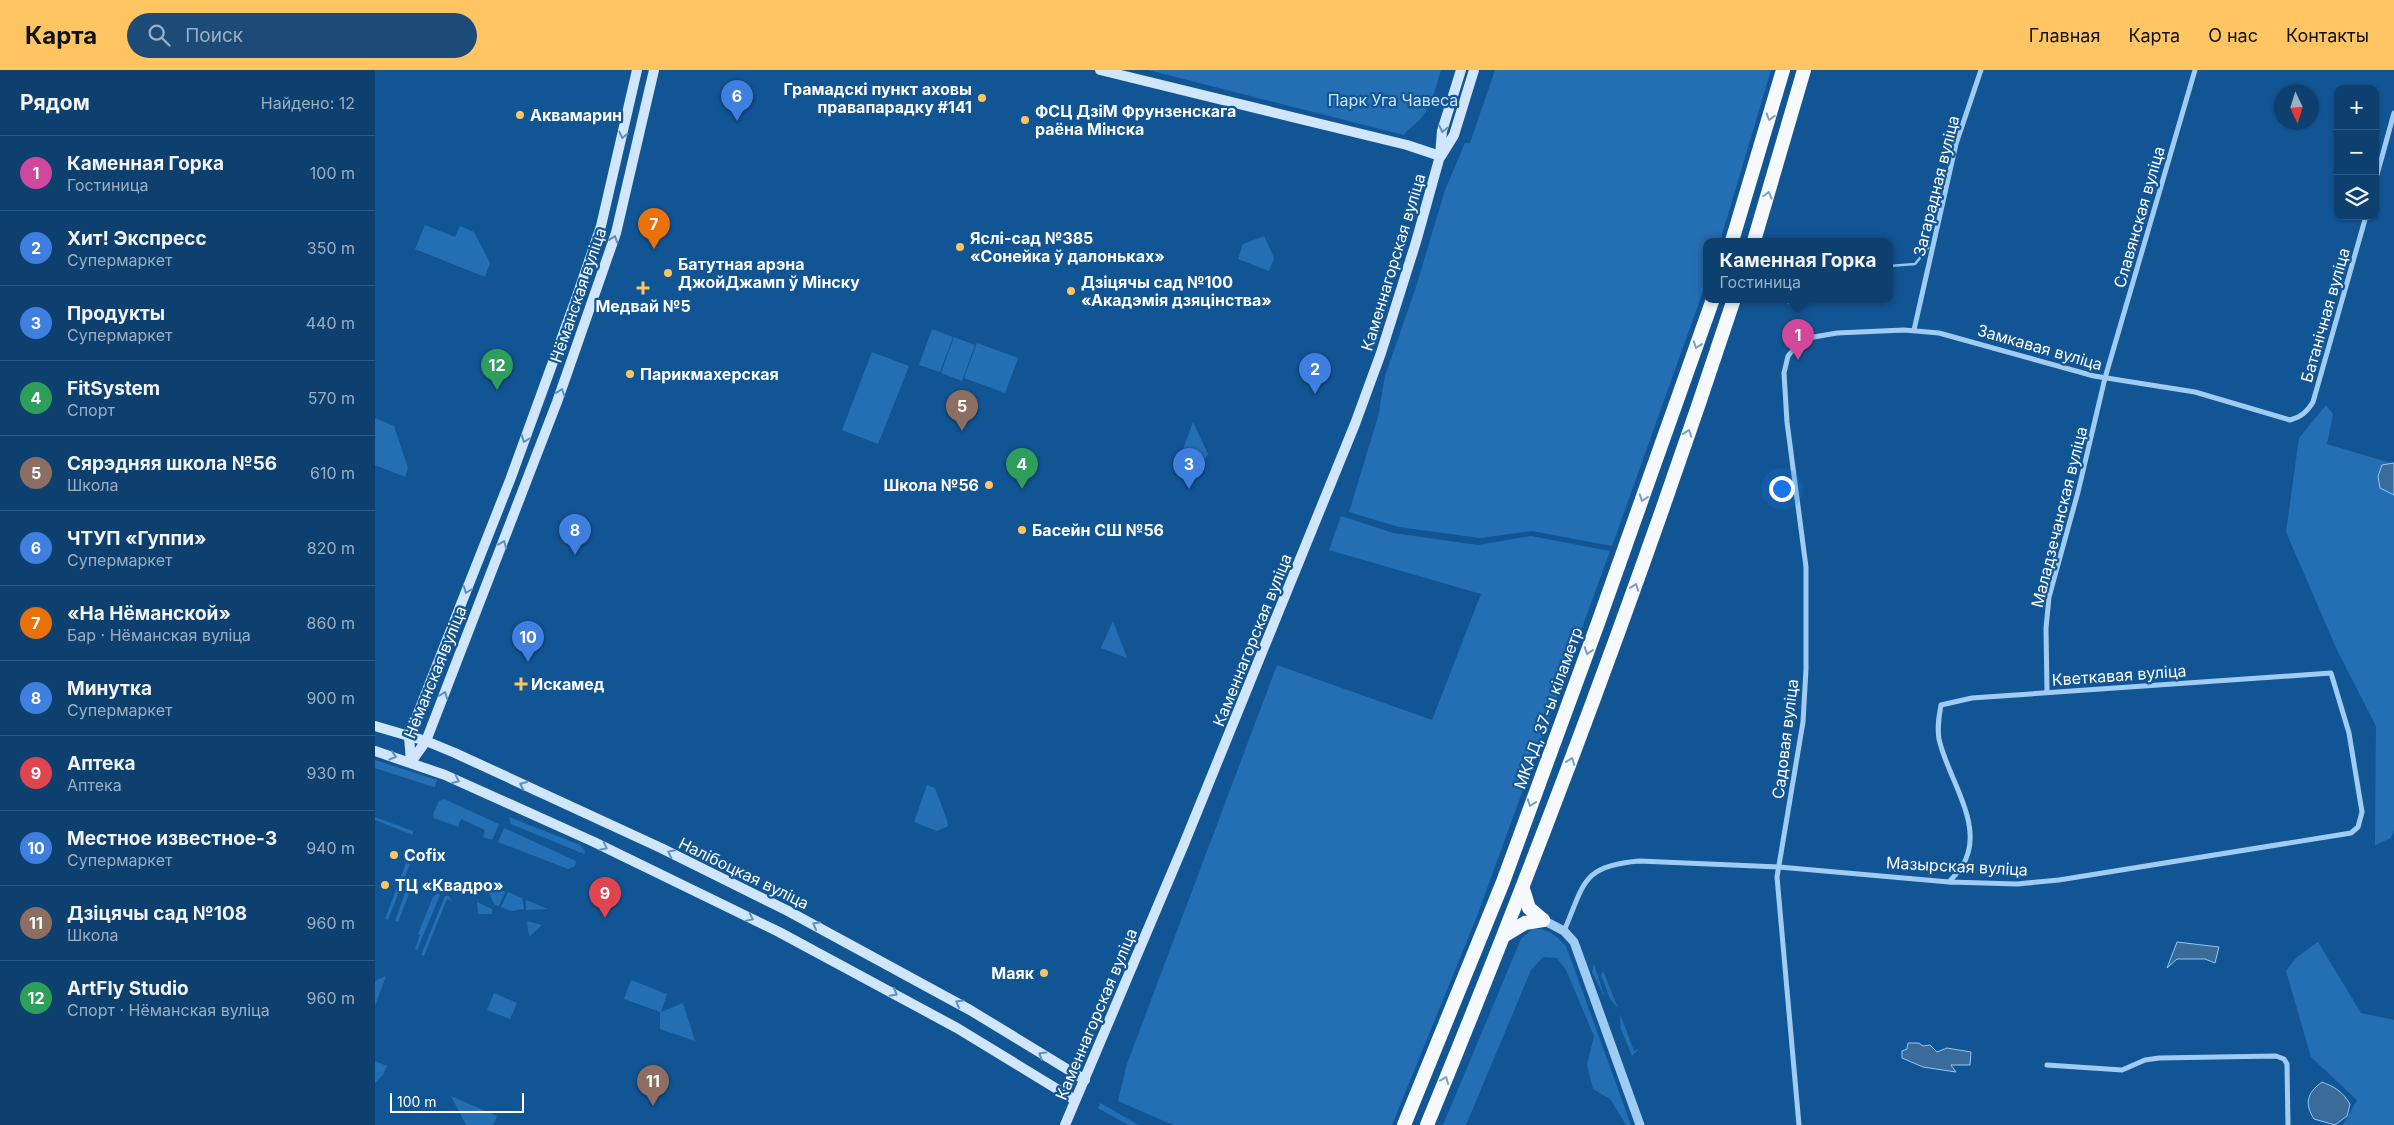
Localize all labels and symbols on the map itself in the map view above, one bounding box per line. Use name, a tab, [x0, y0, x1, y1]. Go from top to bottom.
place label: Грамадскі пункт аховы правапарадку #141	[784, 79, 972, 117]
pin: 6	[721, 80, 753, 121]
north arrow	[2274, 85, 2319, 130]
park label: Парк Уга Чавеса	[1328, 90, 1458, 110]
marker: Грамадскі пункт аховы правапарадку #141	[976, 92, 988, 104]
place label: ФСЦ ДзіМ Фрунзенскага раёна Мінска	[1035, 101, 1236, 139]
place label: Аквамарин	[530, 105, 622, 125]
marker: Аквамарин	[514, 109, 526, 121]
one-way arrow	[1765, 112, 1775, 120]
street label: Загарадная вуліца	[1909, 113, 1963, 259]
marker: ФСЦ ДзіМ Фрунзенскага раёна Мінска	[1019, 114, 1031, 126]
one-way arrow	[1438, 125, 1449, 134]
one-way arrow	[618, 130, 629, 139]
street label: Славянская вуліца	[2109, 144, 2169, 290]
street label: Каменнагорская вуліца	[1356, 171, 1430, 353]
one-way arrow	[1762, 191, 1772, 199]
pin: 7	[638, 208, 670, 249]
street label: Нёманская вуліца	[546, 225, 610, 365]
place label: Яслі-сад №385 «Сонейка ў далоньках»	[970, 228, 1165, 266]
one-way arrow	[608, 235, 618, 243]
marker: Яслі-сад №385 «Сонейка ў далоньках»	[954, 241, 966, 253]
street label: Батанічная вуліца	[2296, 245, 2354, 385]
place label: Батутная арэна ДжойДжамп ў Мінску	[678, 254, 860, 292]
marker: Батутная арэна ДжойДжамп ў Мінску	[662, 267, 674, 279]
place label: Дзіцячы сад №100 «Акадэмія дзяцінства»	[1081, 272, 1272, 310]
marker: Медвай №5	[637, 282, 649, 294]
marker: Дзіцячы сад №100 «Акадэмія дзяцінства»	[1065, 285, 1077, 297]
place label: Медвай №5	[595, 296, 691, 316]
pin: 1	[1782, 319, 1814, 360]
street label: Замкавая вуліца	[1975, 320, 2105, 374]
one-way arrow	[1692, 340, 1702, 349]
pin: 12	[481, 349, 513, 390]
pin: 2	[1299, 353, 1331, 394]
place label: Парикмахерская	[640, 364, 779, 384]
marker: Парикмахерская	[624, 368, 636, 380]
one-way arrow	[555, 388, 565, 397]
pin: 5	[946, 390, 978, 431]
street label: Маладзечанская вуліца	[2027, 424, 2091, 610]
one-way arrow	[1683, 430, 1693, 438]
one-way arrow	[521, 434, 531, 443]
pin: 4	[1006, 448, 1038, 489]
pin: 3	[1173, 448, 1205, 489]
place label: Школа №56	[883, 475, 979, 495]
your location	[1769, 476, 1795, 502]
marker: Школа №56	[983, 479, 995, 491]
one-way arrow	[1639, 493, 1649, 502]
pin: 8	[559, 514, 591, 555]
place label: Басейн СШ №56	[1032, 520, 1164, 540]
marker: Басейн СШ №56	[1016, 524, 1028, 536]
one-way arrow	[497, 540, 507, 549]
street label: Каменнагорская вуліца	[1208, 551, 1296, 729]
one-way arrow	[1629, 583, 1639, 591]
one-way arrow	[463, 586, 473, 594]
street label: Нёманская вуліца	[399, 603, 471, 741]
pin: 10	[512, 621, 544, 662]
street label: МКАД, 37-ы кіламетр	[1509, 624, 1587, 792]
one-way arrow	[1584, 646, 1594, 655]
street label: Кветкавая вуліца	[2051, 660, 2187, 690]
place label: Искамед	[531, 674, 605, 694]
marker: Искамед	[515, 678, 527, 690]
street label: Садовая вуліца	[1768, 678, 1802, 800]
one-way arrow	[437, 691, 448, 700]
one-way arrow	[388, 751, 396, 761]
one-way arrow	[1565, 757, 1575, 766]
one-way arrow	[451, 774, 460, 785]
one-way arrow	[519, 780, 528, 791]
one-way arrow	[1527, 799, 1537, 807]
street label: Налібоцкая вуліца	[676, 833, 812, 913]
one-way arrow	[599, 841, 608, 851]
place label: Cofix	[404, 845, 446, 865]
marker: Cofix	[388, 849, 400, 861]
one-way arrow	[667, 849, 676, 859]
street label: Мазырская вуліца	[1886, 852, 2028, 880]
place label: ТЦ «Квадро»	[395, 875, 503, 895]
pin: 9	[589, 877, 621, 918]
marker: ТЦ «Квадро»	[379, 879, 391, 891]
one-way arrow	[745, 912, 754, 922]
one-way arrow	[812, 922, 821, 932]
street label: Каменнагорская вуліца	[1051, 925, 1141, 1103]
place label: Маяк	[991, 963, 1035, 983]
marker: Маяк	[1038, 967, 1050, 979]
one-way arrow	[889, 987, 898, 997]
one-way arrow	[955, 999, 964, 1009]
one-way arrow	[1039, 1052, 1048, 1062]
pin: 11	[637, 1065, 669, 1106]
one-way arrow	[1439, 1076, 1450, 1085]
scale bar	[390, 1090, 524, 1113]

